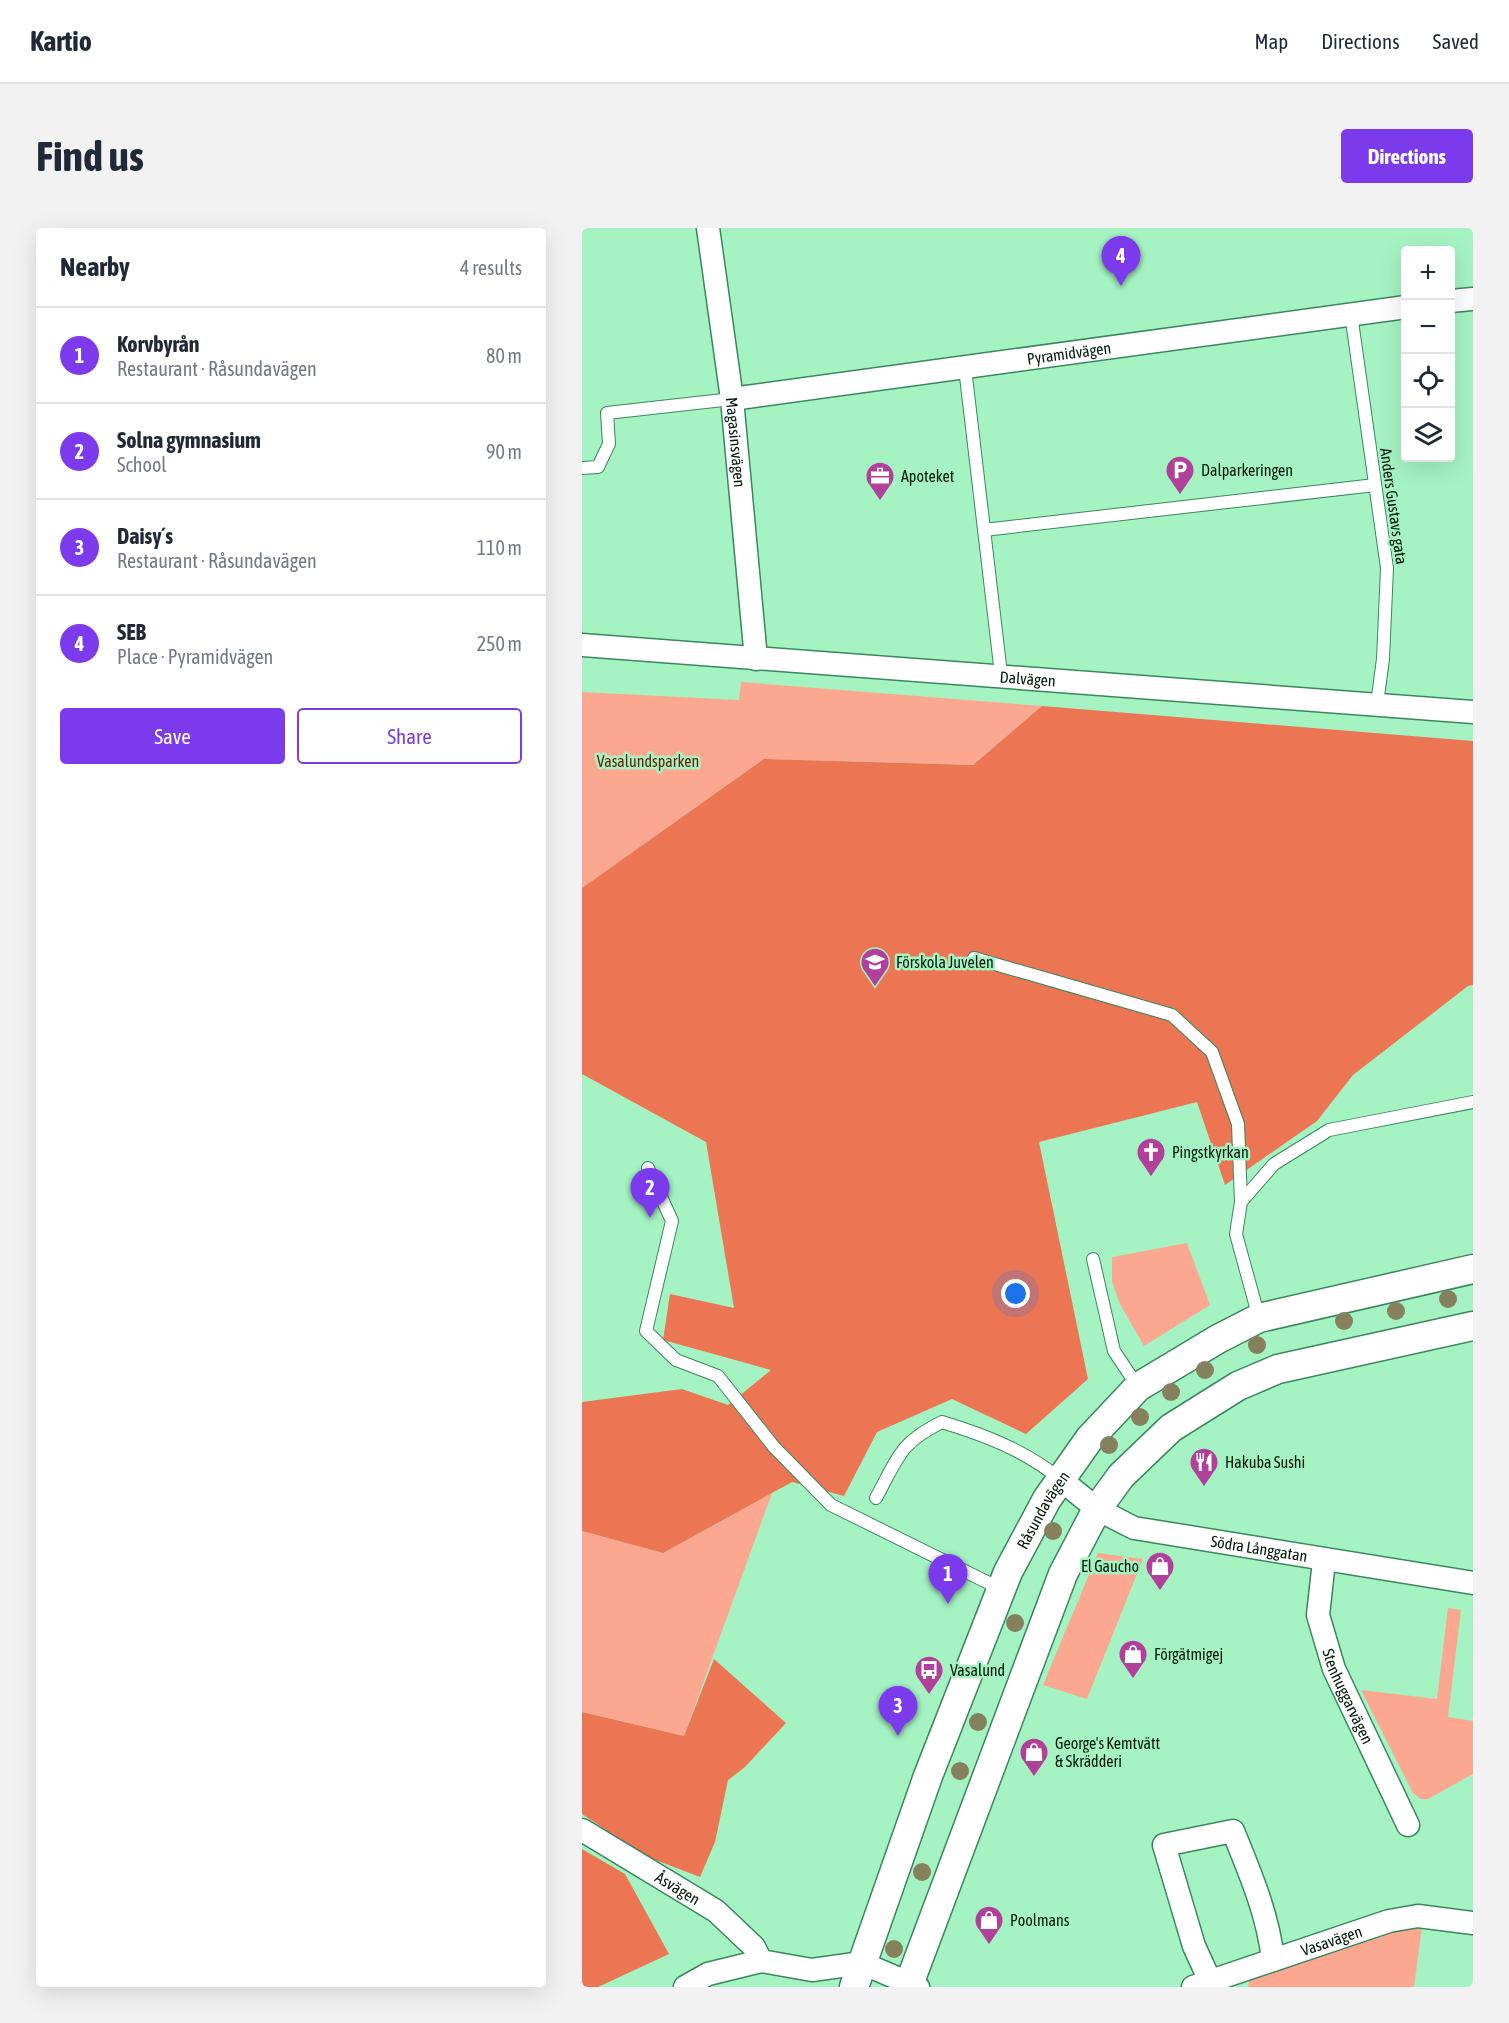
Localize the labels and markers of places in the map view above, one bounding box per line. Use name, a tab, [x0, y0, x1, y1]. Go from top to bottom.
pin: 4	[1102, 236, 1140, 286]
parking icon: Dalparkeringen	[1164, 454, 1196, 496]
office icon: Apoteket	[864, 460, 896, 502]
place label: Dalparkeringen	[1201, 461, 1293, 480]
place label: Apoteket	[901, 467, 955, 486]
school or university icon: Förskola Juvelen	[859, 946, 891, 988]
place label: Förskola Juvelen	[896, 953, 994, 971]
church icon: Pingstkyrkan	[1135, 1136, 1167, 1178]
place label: Pingstkyrkan	[1172, 1143, 1249, 1162]
pin: 2	[630, 1168, 670, 1218]
restaurant icon: Hakuba Sushi	[1188, 1446, 1220, 1488]
place label: Hakuba Sushi	[1225, 1453, 1305, 1471]
shop icon: El Gaucho	[1144, 1550, 1176, 1592]
pin: 1	[928, 1554, 968, 1604]
place label: El Gaucho	[1081, 1557, 1139, 1575]
shop icon: Förgätmigej	[1117, 1638, 1149, 1680]
place label: Förgätmigej	[1154, 1645, 1223, 1664]
bus stop icon: Vasalund	[913, 1654, 945, 1696]
place label: Vasalund	[950, 1661, 1005, 1679]
pin: 3	[878, 1686, 918, 1736]
place label: George's Kemtvätt & Skrädderi	[1055, 1734, 1161, 1770]
shop icon: George's Kemtvätt & Skrädderi	[1018, 1736, 1050, 1778]
shop icon: Poolmans	[973, 1904, 1005, 1946]
place label: Poolmans	[1010, 1911, 1070, 1929]

